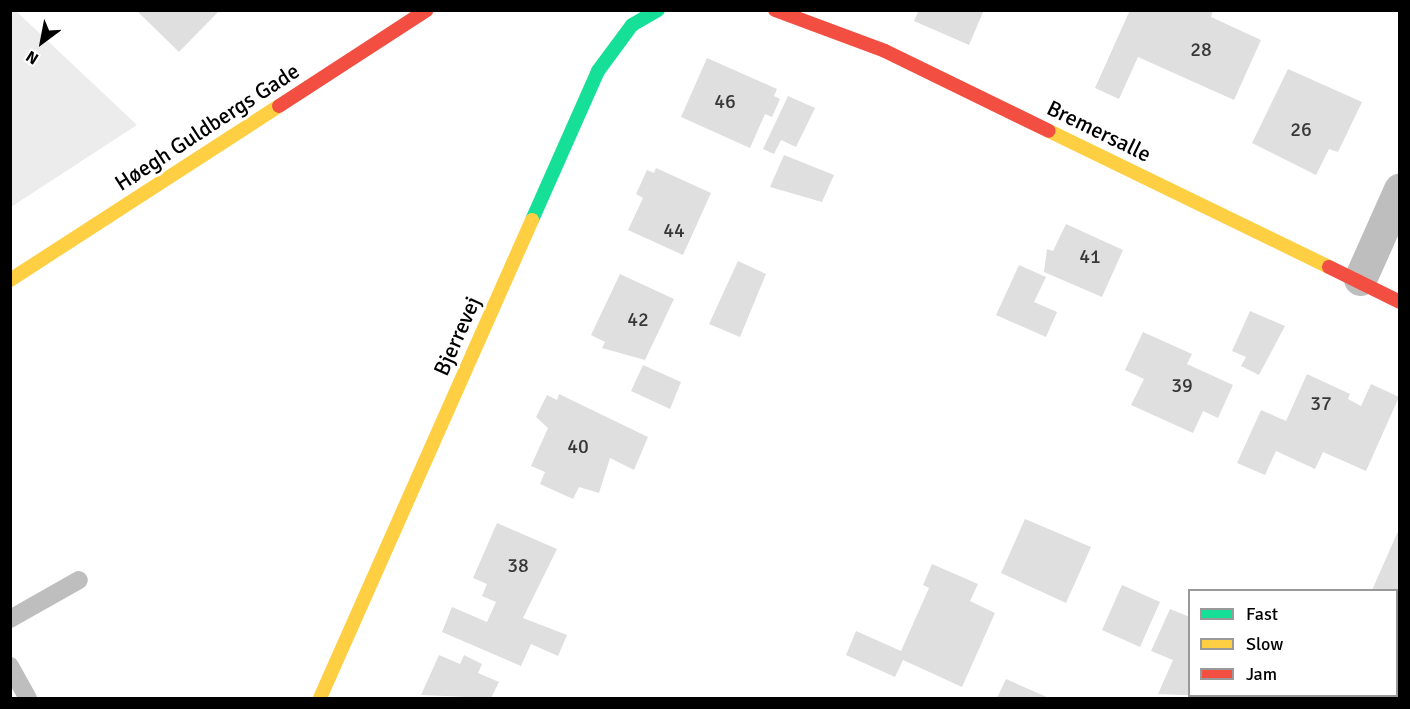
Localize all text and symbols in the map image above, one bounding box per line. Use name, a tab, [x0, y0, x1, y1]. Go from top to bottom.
north arrow	[12, 12, 72, 72]
house number: 28	[1190, 37, 1212, 61]
text: N	[22, 46, 42, 69]
street label: Høegh Guldbergs Gade	[110, 58, 304, 196]
house number: 46	[714, 89, 736, 113]
street label: Bremersalle	[1043, 94, 1155, 168]
house number: 26	[1290, 117, 1312, 141]
house number: 44	[663, 218, 685, 242]
house number: 41	[1079, 244, 1101, 268]
street label: Bjerrevej	[428, 292, 486, 380]
house number: 42	[627, 307, 649, 331]
house number: 39	[1171, 373, 1193, 397]
house number: 37	[1310, 391, 1332, 415]
house number: 40	[567, 434, 589, 458]
house number: 38	[507, 553, 529, 577]
legend	[1188, 589, 1398, 697]
text: Fast	[1246, 603, 1278, 625]
text: Slow	[1246, 633, 1283, 655]
text: Jam	[1246, 663, 1277, 685]

